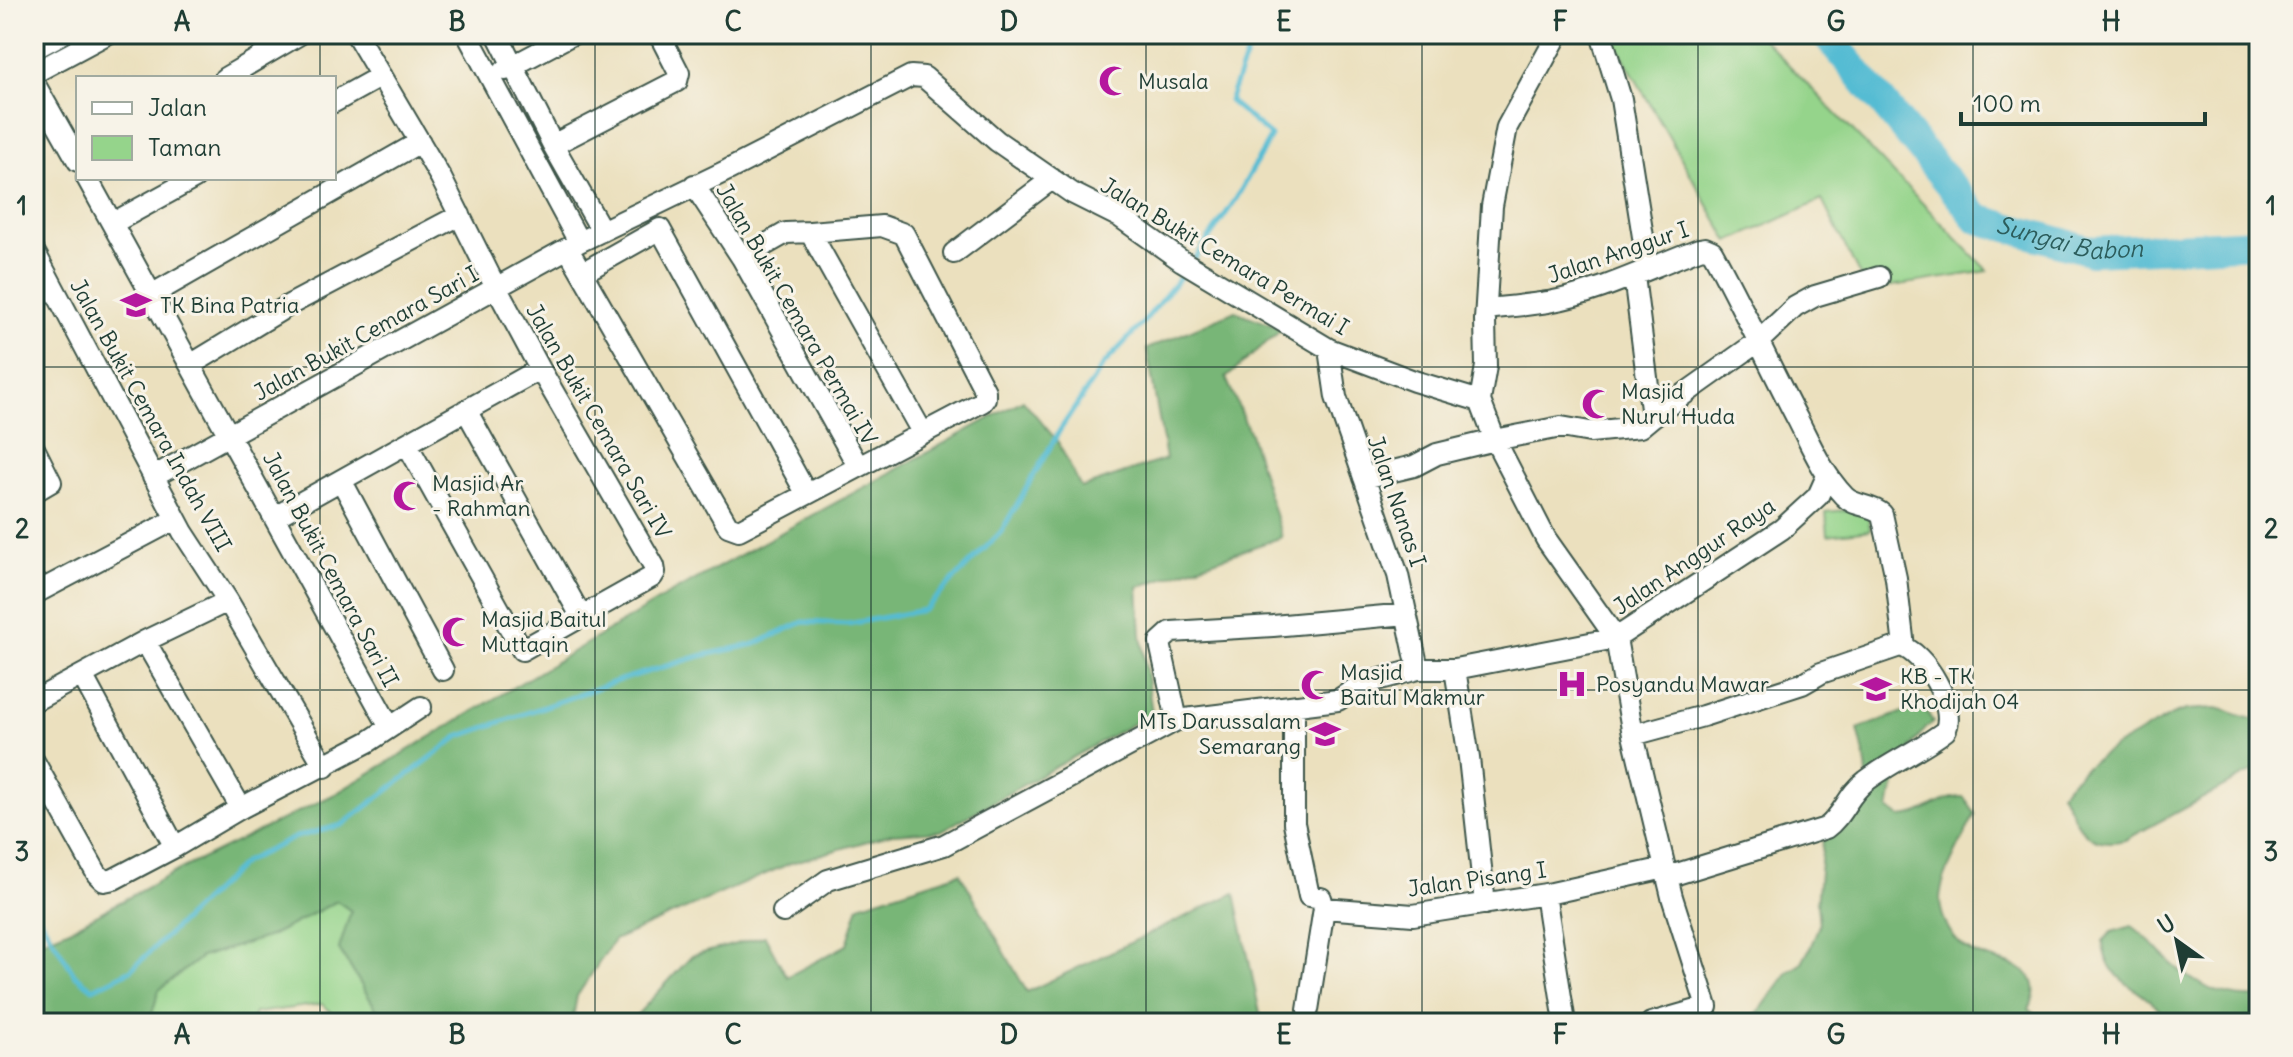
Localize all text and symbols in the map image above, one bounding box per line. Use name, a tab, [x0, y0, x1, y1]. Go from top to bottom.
text: A	[174, 5, 191, 38]
text: B	[448, 5, 466, 38]
text: C	[724, 5, 742, 38]
text: D	[1000, 5, 1018, 38]
text: E	[1276, 5, 1292, 38]
text: F	[1553, 5, 1568, 38]
text: G	[1827, 5, 1846, 38]
text: H	[2102, 5, 2120, 38]
mosque icon: Musala	[1097, 64, 1131, 98]
place label: Musala	[1138, 67, 1209, 95]
legend	[76, 76, 336, 180]
scale bar	[1961, 76, 2205, 126]
text: 100 m	[1973, 88, 2041, 118]
text: Jalan	[148, 92, 207, 122]
text: Taman	[148, 132, 221, 162]
street label: Jalan Bukit Cemara Permai I	[1096, 171, 1354, 341]
street label: Jalan Bukit Cemara Permai IV	[710, 178, 884, 450]
text: 1	[17, 189, 27, 222]
text: 1	[2266, 189, 2276, 222]
water label: Sungai Babon	[1993, 209, 2145, 265]
street label: Jalan Anggur I	[1544, 215, 1692, 289]
street label: Jalan Bukit Cemara Sari I	[249, 259, 483, 407]
street label: Jalan Bukit Cemara Indah VIII	[64, 274, 238, 556]
school or university icon: TK Bina Patria	[119, 288, 153, 322]
place label: TK Bina Patria	[160, 291, 299, 319]
street label: Jalan Bukit Cemara Sari IV	[520, 299, 678, 544]
place label: Masjid Nurul Huda	[1621, 377, 1735, 430]
mosque icon: Masjid Nurul Huda	[1580, 387, 1614, 421]
street label: Jalan Nanas I	[1361, 432, 1433, 570]
street label: Jalan Bukit Cemara Sari II	[257, 447, 405, 691]
place label: Masjid Ar - Rahman	[432, 469, 530, 522]
mosque icon: Masjid Ar - Rahman	[391, 479, 425, 513]
street label: Jalan Anggur Raya	[1608, 492, 1780, 620]
text: 2	[15, 512, 29, 545]
text: 2	[2264, 512, 2278, 545]
place label: Masjid Baitul Muttaqin	[481, 605, 606, 658]
mosque icon: Masjid Baitul Muttaqin	[440, 615, 474, 649]
place label: Masjid Baitul Makmur	[1340, 658, 1485, 711]
place label: KB - TK Khodijah 04	[1900, 662, 2019, 715]
hospital icon: Posyandu Mawar	[1555, 667, 1589, 701]
mosque icon: Masjid Baitul Makmur	[1299, 668, 1333, 702]
place label: Posyandu Mawar	[1596, 670, 1769, 698]
school or university icon: KB - TK Khodijah 04	[1859, 672, 1893, 706]
place label: MTs Darussalam Semarang	[1139, 707, 1301, 760]
school or university icon: MTs Darussalam Semarang	[1308, 717, 1342, 751]
text: 3	[15, 835, 29, 868]
text: 3	[2264, 835, 2278, 868]
street label: Jalan Pisang I	[1406, 855, 1548, 903]
north arrow	[2137, 901, 2217, 981]
text: U	[2152, 908, 2180, 940]
text: A	[174, 1018, 191, 1051]
text: B	[448, 1018, 466, 1051]
text: C	[724, 1018, 742, 1051]
text: D	[1000, 1018, 1018, 1051]
text: E	[1276, 1018, 1292, 1051]
text: F	[1553, 1018, 1568, 1051]
text: G	[1827, 1018, 1846, 1051]
text: H	[2102, 1018, 2120, 1051]

